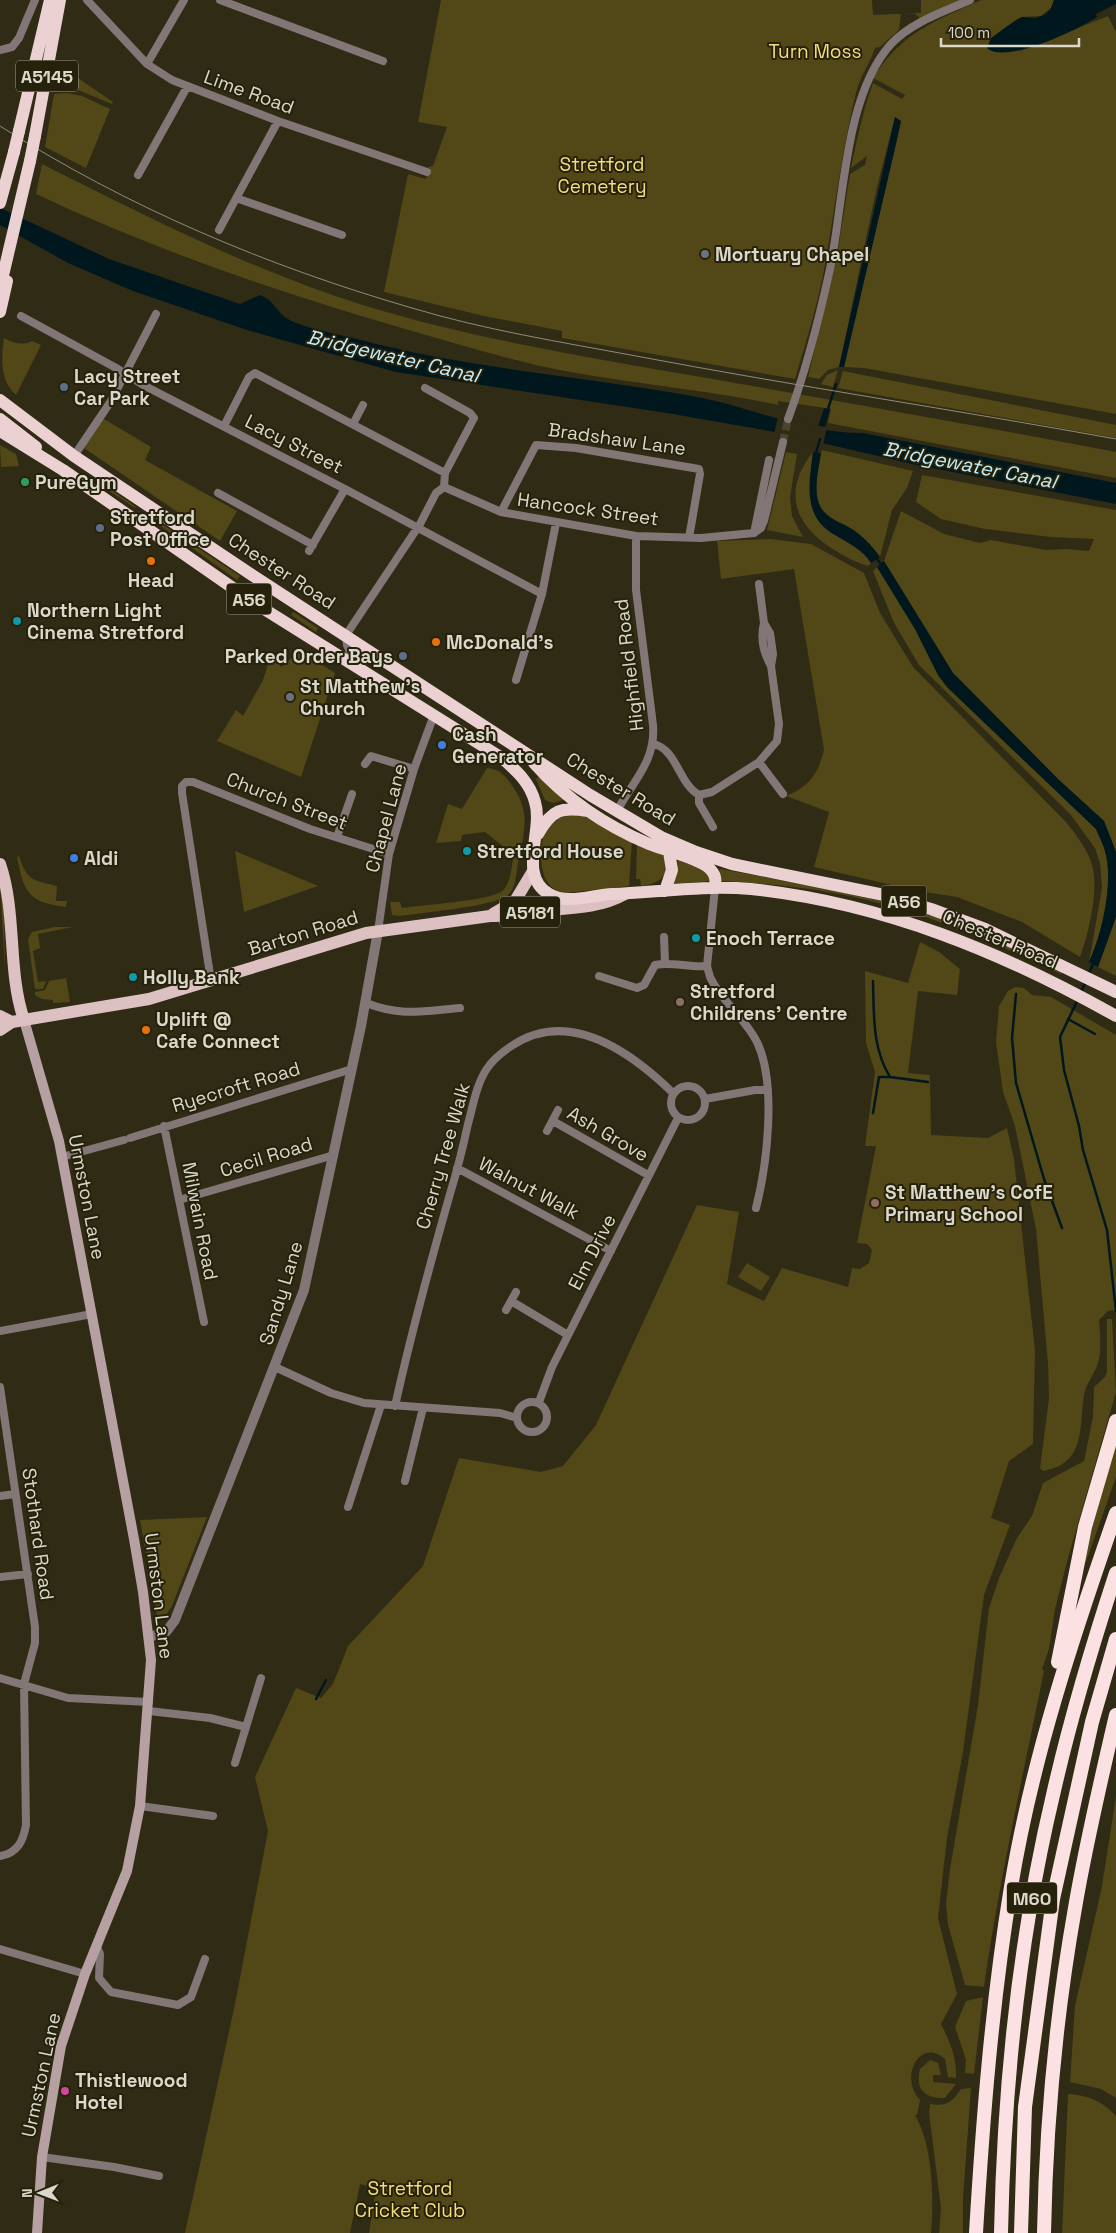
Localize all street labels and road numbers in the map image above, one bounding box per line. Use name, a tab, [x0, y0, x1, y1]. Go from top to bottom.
road number: A5145	[16, 60, 78, 92]
street label: Lime Road	[200, 64, 298, 120]
street label: Lacy Street	[241, 409, 347, 479]
street label: Bradshaw Lane	[546, 417, 688, 461]
street label: Hancock Street	[516, 487, 660, 531]
street label: Chester Road	[224, 527, 340, 615]
road number: A56	[226, 584, 272, 614]
street label: Highfield Road	[608, 597, 650, 733]
street label: Chester Road	[562, 747, 680, 831]
street label: Chapel Lane	[359, 761, 413, 875]
street label: Church Street	[223, 766, 351, 836]
road number: A56	[882, 886, 926, 916]
road number: A5181	[500, 896, 560, 928]
street label: Chester Road	[938, 903, 1062, 975]
street label: Barton Road	[245, 904, 361, 962]
street label: Ryecroft Road	[169, 1056, 303, 1118]
street label: Cherry Tree Walk	[410, 1080, 476, 1232]
street label: Ash Grove	[563, 1101, 653, 1167]
street label: Cecil Road	[217, 1131, 315, 1183]
street label: Urmston Lane	[63, 1132, 111, 1262]
street label: Walnut Walk	[474, 1151, 584, 1225]
street label: Milwain Road	[176, 1160, 224, 1282]
street label: Elm Drive	[562, 1210, 622, 1294]
street label: Sandy Lane	[253, 1238, 309, 1348]
street label: Stothard Road	[16, 1466, 60, 1602]
street label: Urmston Lane	[139, 1532, 179, 1660]
road number: M60	[1007, 1882, 1057, 1914]
street label: Urmston Lane	[16, 2010, 66, 2140]

